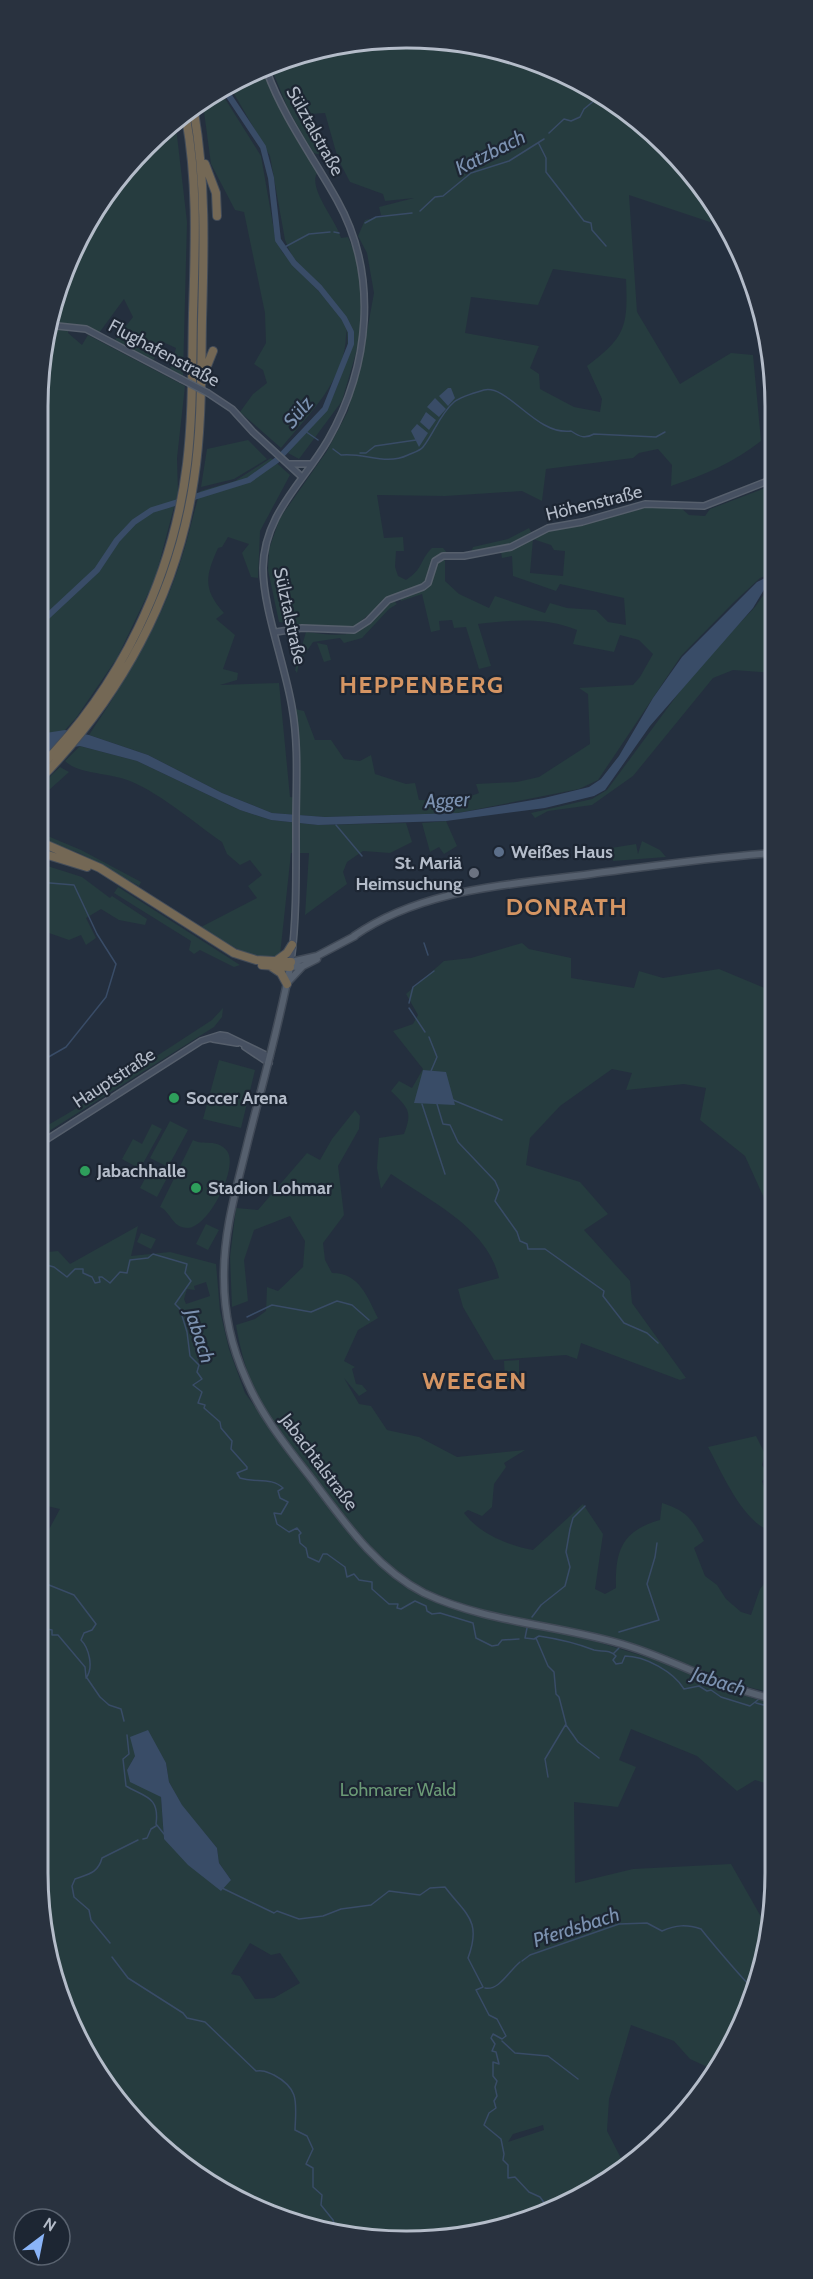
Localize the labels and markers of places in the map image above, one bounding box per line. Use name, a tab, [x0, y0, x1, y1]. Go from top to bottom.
place label: Weißes Haus	[511, 841, 613, 863]
marker: Weißes Haus	[492, 845, 506, 859]
place label: St. Mariä Heimsuchung	[355, 852, 462, 895]
marker: St. Mariä Heimsuchung	[467, 866, 481, 880]
place label: Soccer Arena	[186, 1087, 287, 1109]
marker: Soccer Arena	[167, 1091, 181, 1105]
place label: Jabachhalle	[96, 1160, 186, 1182]
marker: Jabachhalle	[78, 1164, 92, 1178]
place label: Stadion Lohmar	[208, 1177, 332, 1199]
marker: Stadion Lohmar	[189, 1181, 203, 1195]

